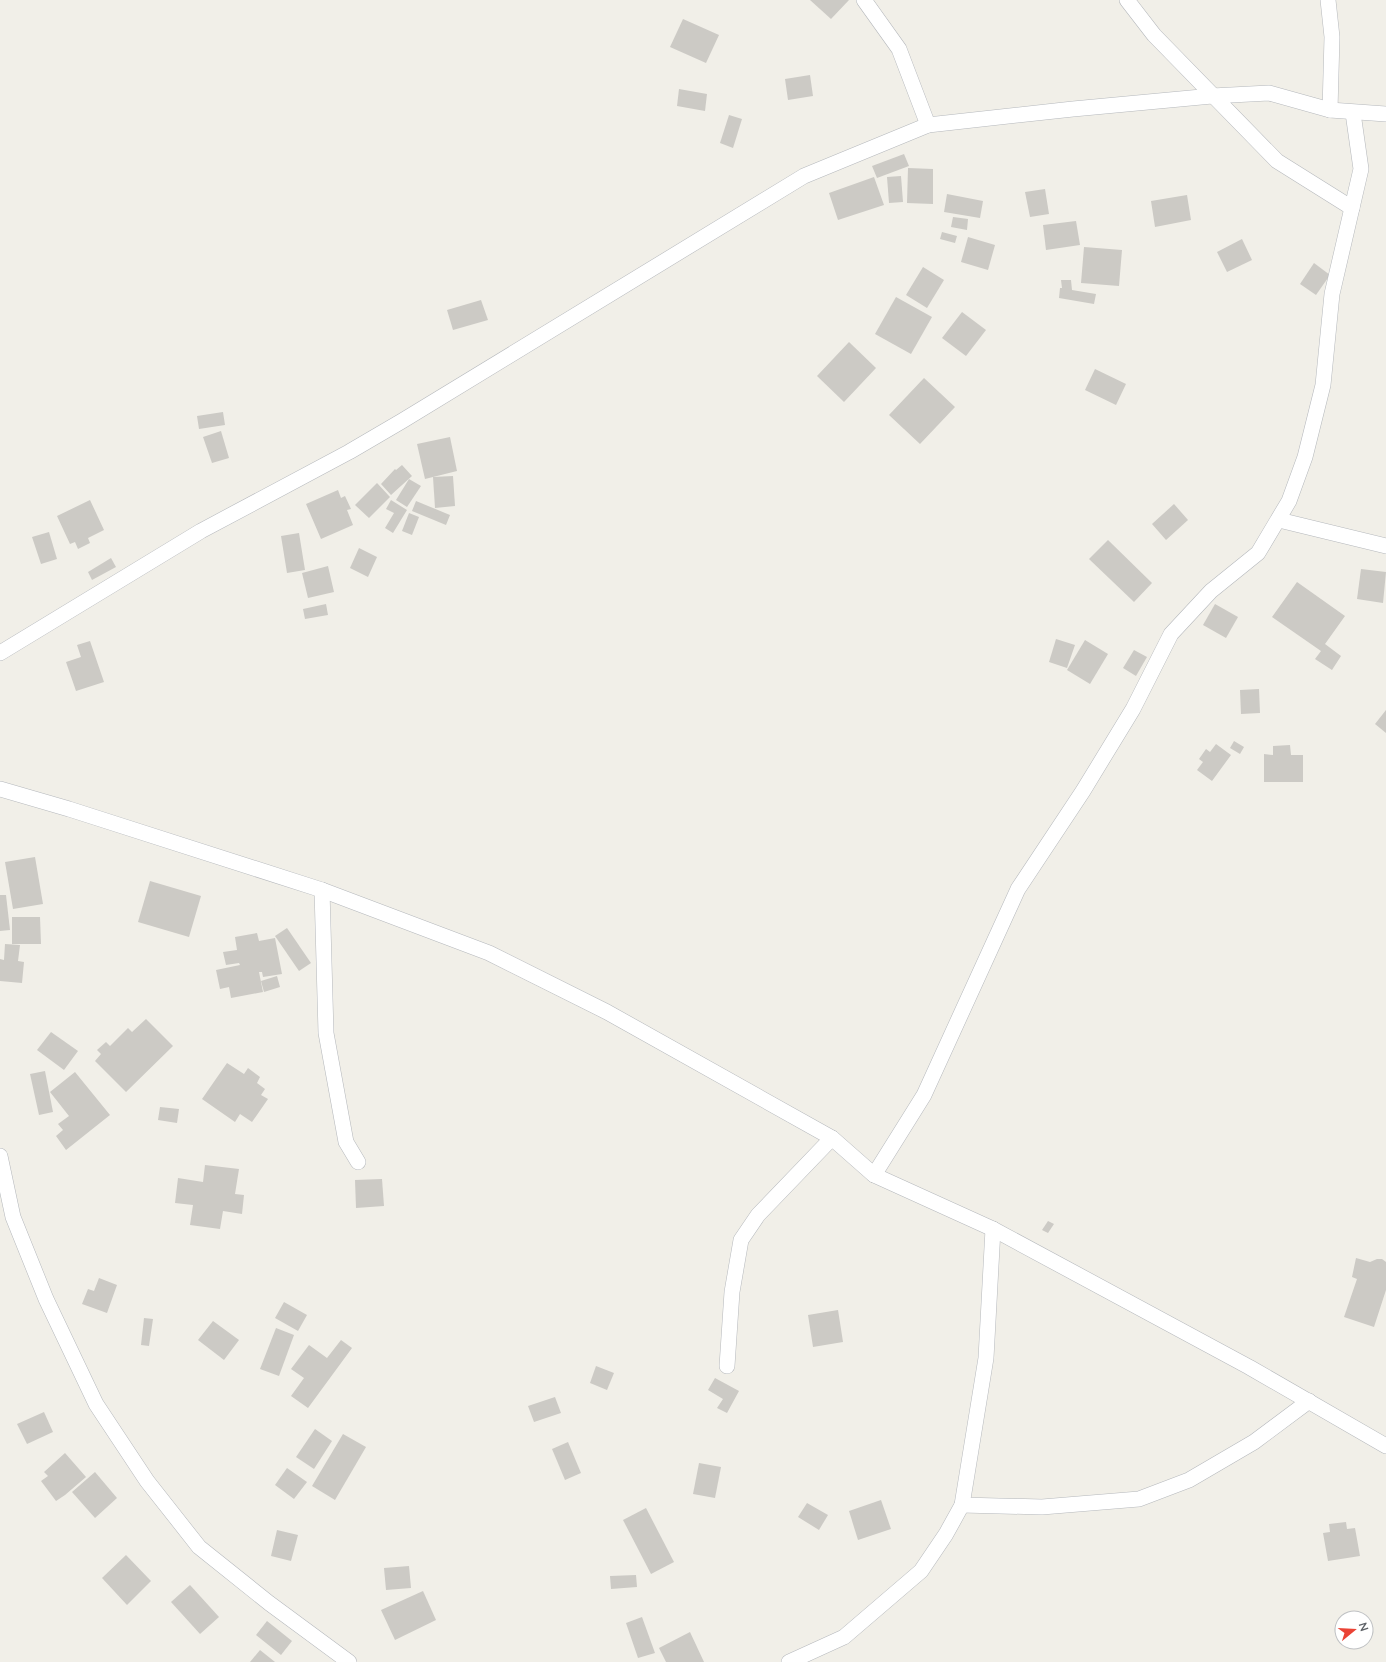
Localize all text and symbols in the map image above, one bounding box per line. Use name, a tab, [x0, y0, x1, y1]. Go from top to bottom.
north arrow	[1334, 1610, 1374, 1650]
text: N	[1356, 1621, 1371, 1633]

